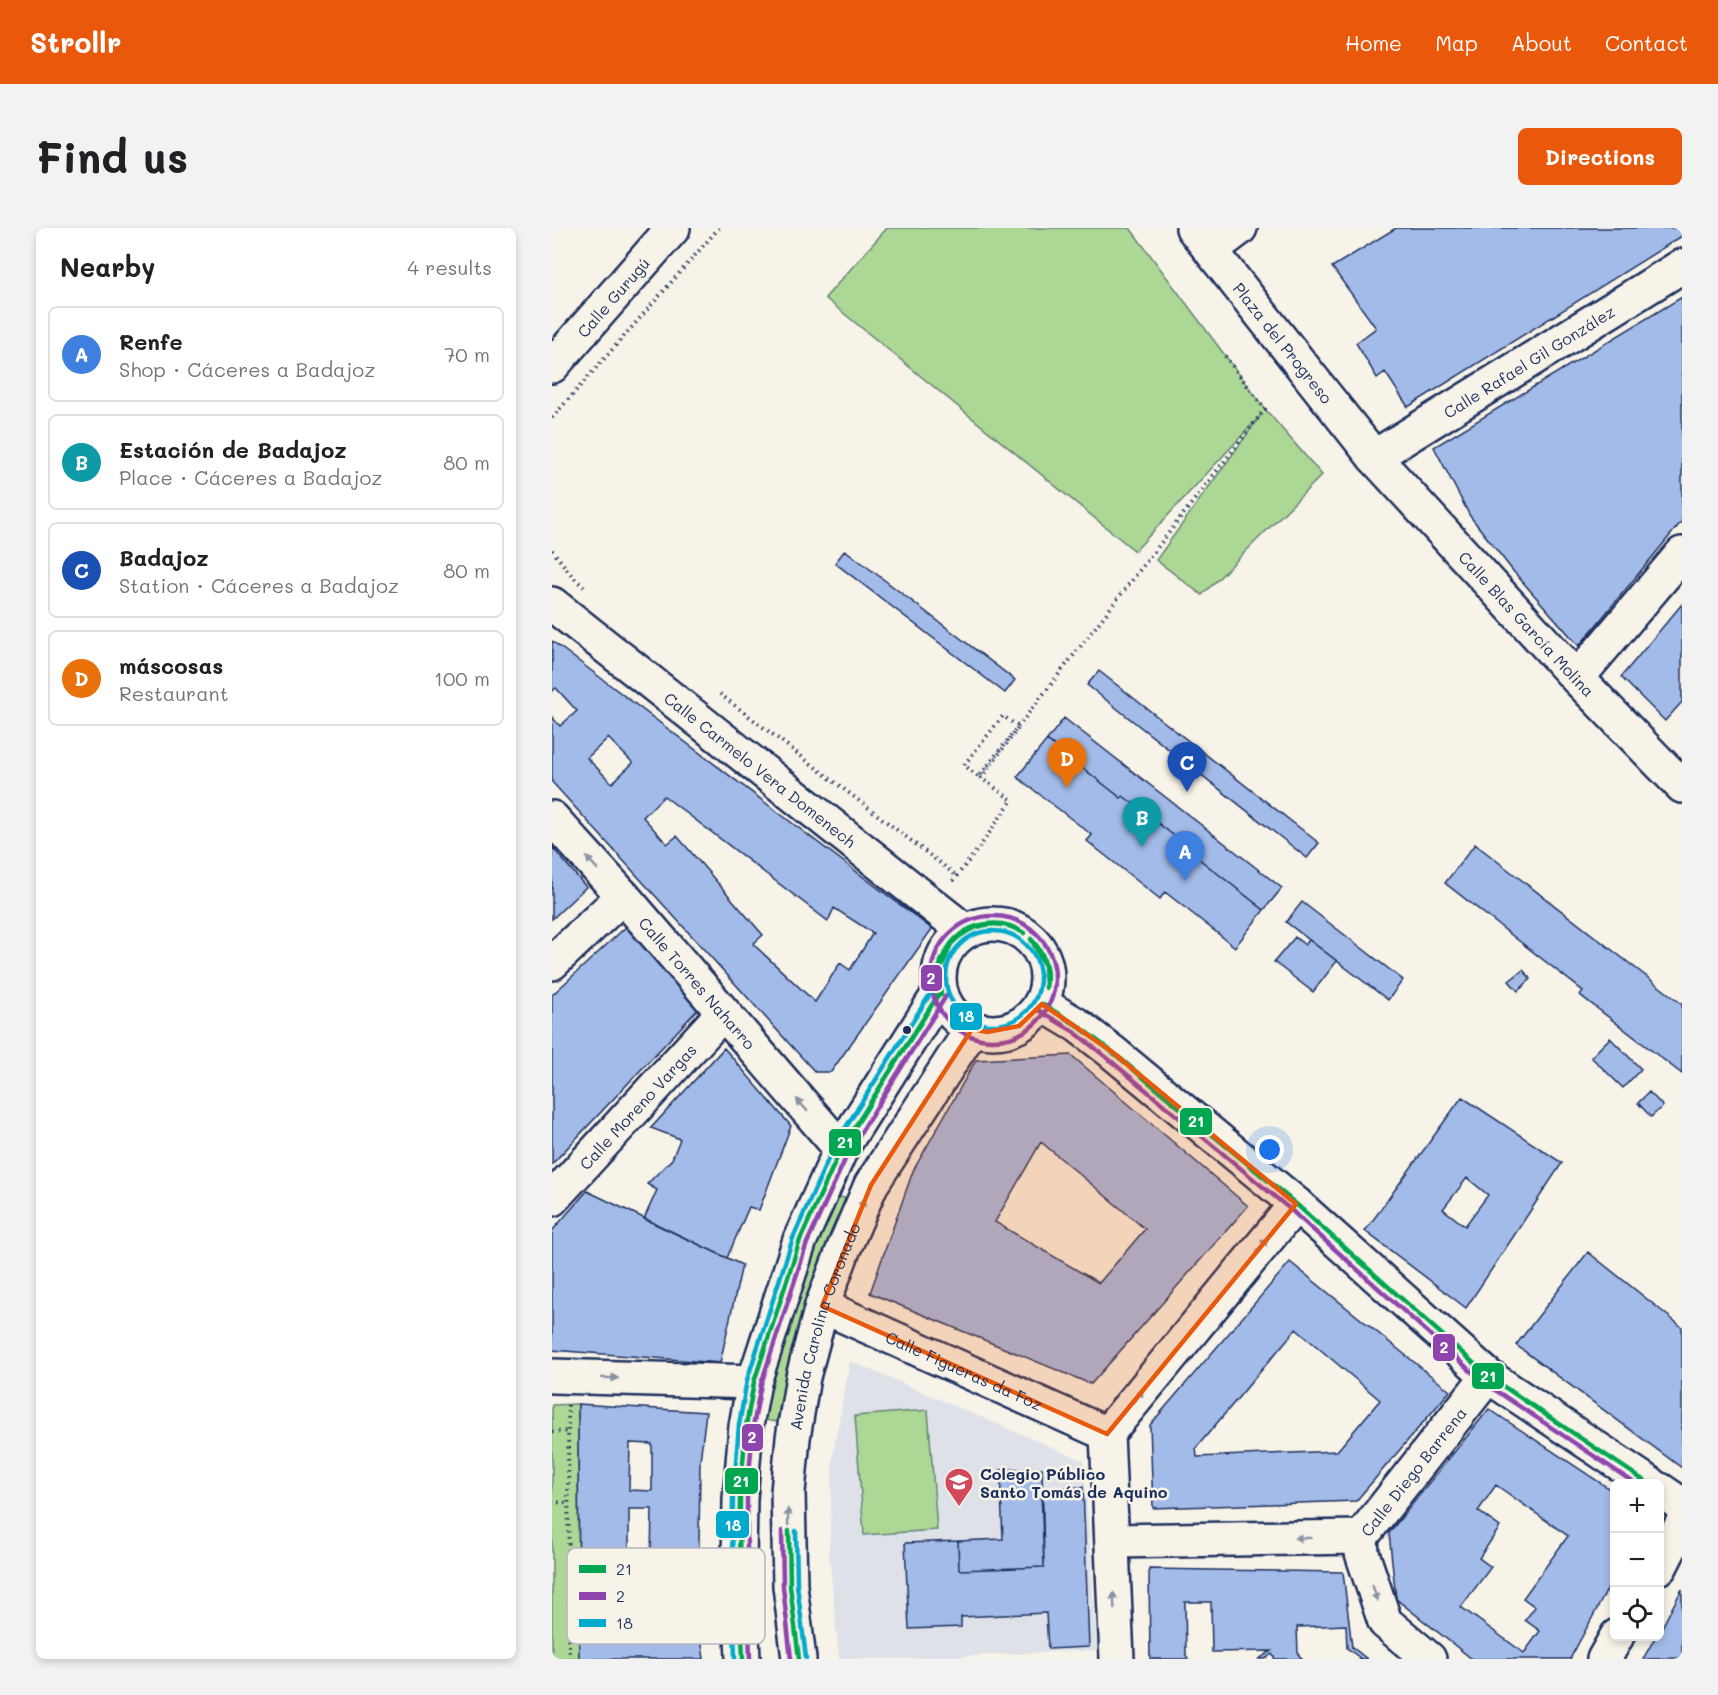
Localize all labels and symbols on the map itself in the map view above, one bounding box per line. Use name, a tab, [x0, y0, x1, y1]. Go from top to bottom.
street label: Calle Gurugú	[572, 252, 654, 341]
street label: Plaza del Progreso	[1229, 278, 1338, 407]
street label: Calle Rafael Gil González	[1439, 300, 1618, 422]
street label: Calle Blas García Molina	[1455, 546, 1599, 701]
street label: Calle Carmelo Vera Domenech	[660, 687, 861, 852]
pin: D	[1048, 738, 1086, 788]
pin: C	[1168, 742, 1206, 792]
pin: B	[1122, 798, 1162, 847]
pin: A	[1166, 832, 1204, 881]
one-way arrow	[585, 855, 599, 870]
street label: Calle Torres Naharro	[635, 912, 761, 1053]
line badge: 2	[920, 964, 943, 992]
text: 2	[927, 967, 936, 988]
line badge: 18	[949, 1002, 983, 1031]
text: 18	[957, 1005, 975, 1026]
unlabelled marker	[901, 1024, 913, 1036]
street label: Calle Moreno Vargas	[574, 1039, 700, 1174]
one-way arrow	[796, 1098, 809, 1113]
line badge: 21	[1179, 1107, 1213, 1136]
text: 21	[1188, 1110, 1204, 1131]
line badge: 21	[828, 1128, 862, 1157]
text: 21	[837, 1131, 853, 1152]
your location	[1255, 1135, 1284, 1164]
one-way arrow	[856, 1198, 866, 1216]
street label: Avenida Carolina Coronado	[784, 1219, 864, 1431]
one-way arrow	[1255, 1237, 1268, 1253]
street label: Calle Figueras da Foz	[883, 1326, 1046, 1414]
line badge: 2	[1432, 1333, 1456, 1362]
text: 2	[1440, 1336, 1449, 1357]
line badge: 21	[1471, 1362, 1505, 1390]
text: 21	[1480, 1365, 1496, 1386]
one-way arrow	[601, 1374, 620, 1383]
one-way arrow	[1131, 1389, 1144, 1404]
street label: Calle Diego Barrena	[1355, 1402, 1470, 1540]
line badge: 2	[741, 1423, 764, 1452]
text: 2	[748, 1426, 757, 1447]
place label: Colegio Público Santo Tomás de Aquino	[980, 1463, 1168, 1502]
school or university icon: Colegio Público Santo Tomás de Aquino	[943, 1466, 975, 1508]
line badge: 21	[724, 1467, 759, 1495]
text: 21	[733, 1470, 749, 1491]
one-way arrow	[784, 1508, 793, 1527]
line badge: 18	[715, 1510, 750, 1539]
text: 18	[724, 1514, 742, 1535]
one-way arrow	[1293, 1534, 1312, 1543]
legend	[567, 1548, 765, 1644]
text: 21	[616, 1558, 632, 1579]
one-way arrow	[1371, 1584, 1380, 1602]
text: 2	[616, 1585, 625, 1606]
one-way arrow	[1110, 1591, 1119, 1610]
text: 18	[616, 1612, 633, 1633]

